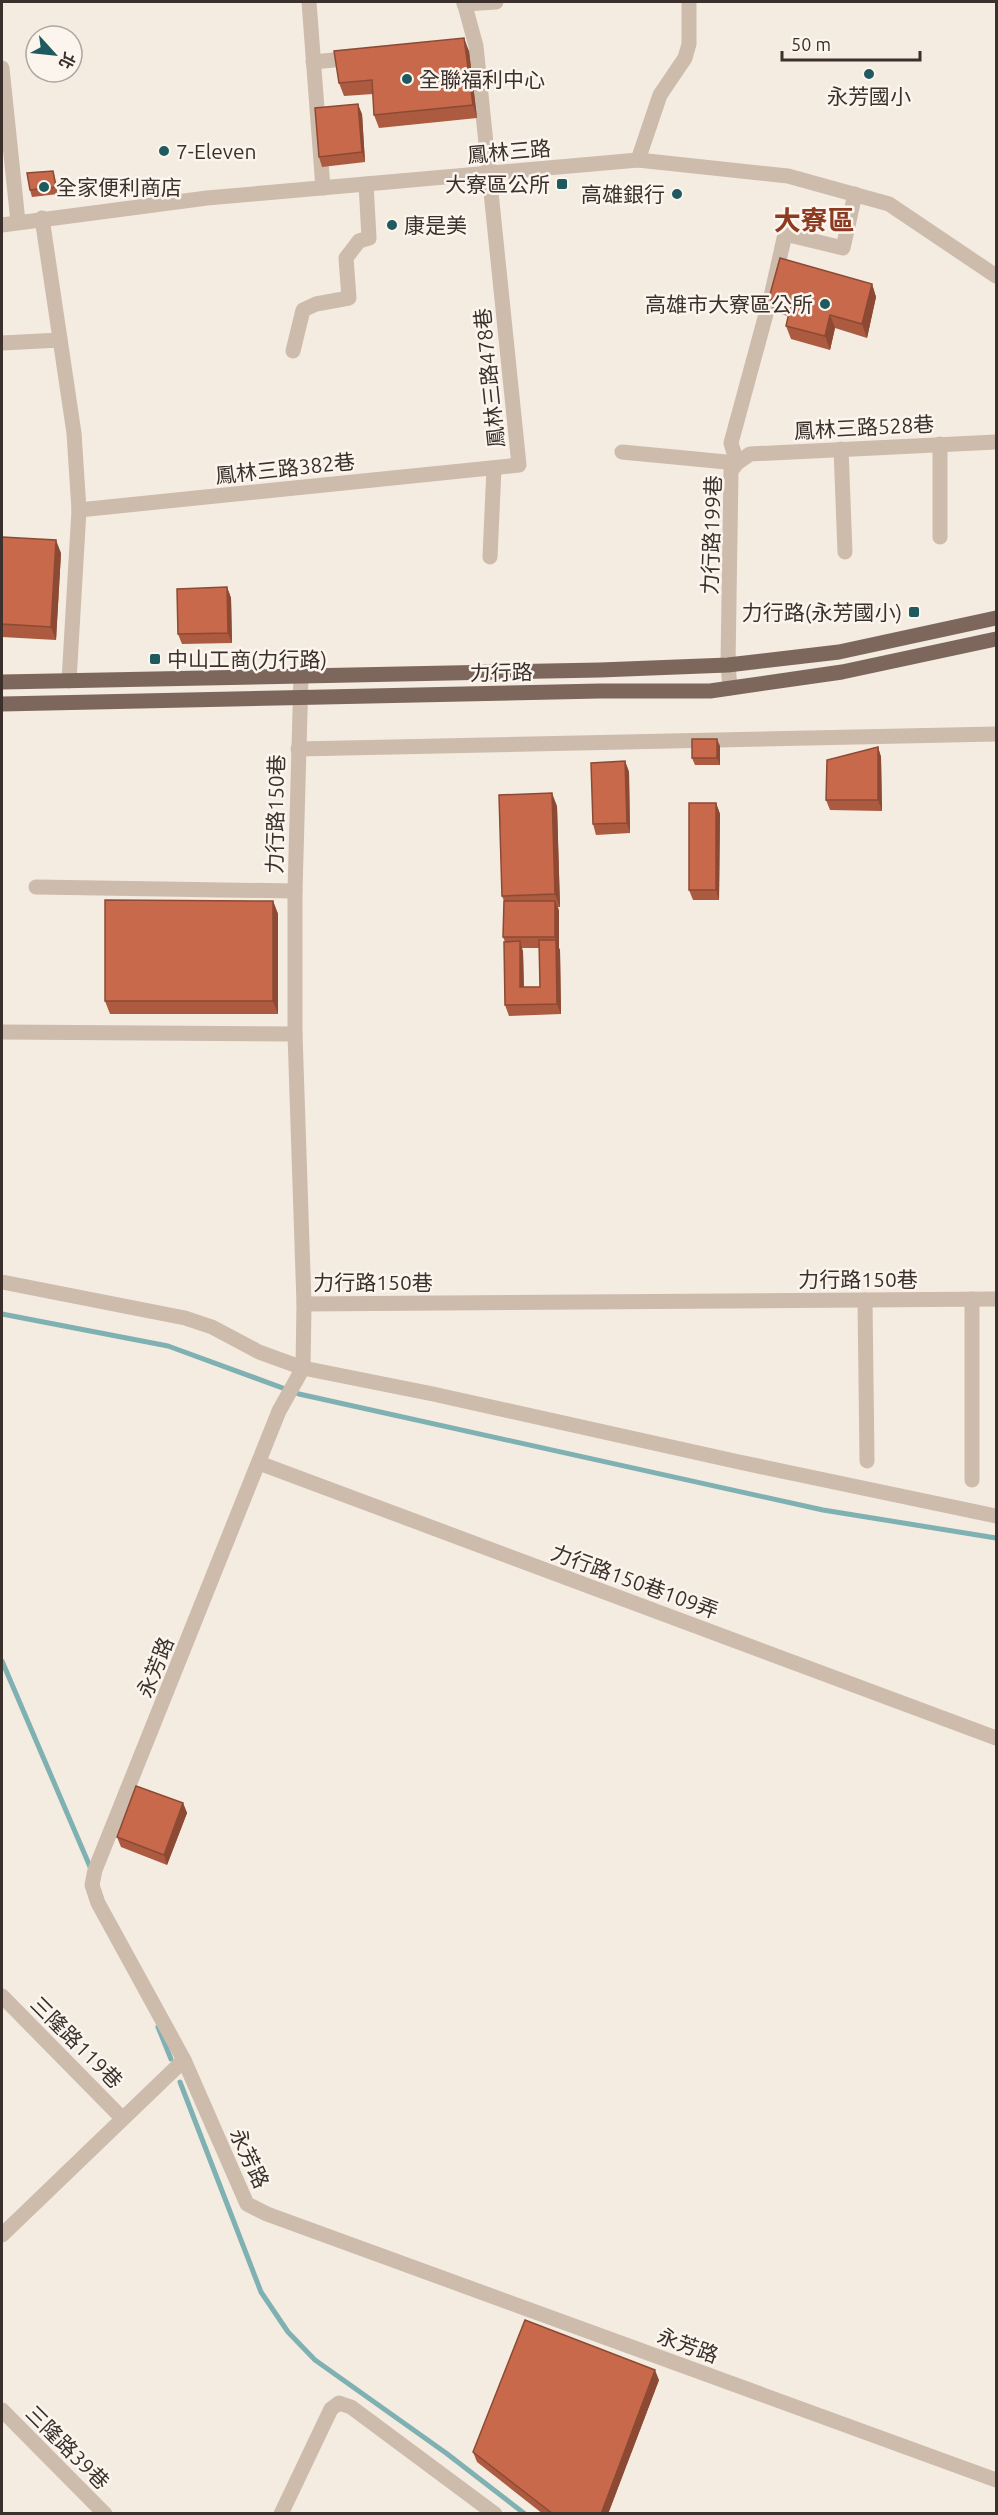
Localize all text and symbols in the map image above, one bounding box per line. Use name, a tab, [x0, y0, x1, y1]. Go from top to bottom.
north arrow	[24, 24, 84, 84]
scale bar	[782, 24, 920, 62]
text: 50 m	[791, 34, 831, 54]
text: 北	[56, 50, 79, 72]
place label: 全聯福利中心	[419, 67, 545, 91]
marker: 永芳國小	[862, 67, 876, 81]
marker: 全聯福利中心	[400, 72, 414, 86]
place label: 永芳國小	[827, 84, 911, 108]
street label: 鳳林三路	[466, 135, 552, 167]
place label: 7-Eleven	[176, 139, 257, 163]
marker: 7-Eleven	[157, 144, 171, 158]
place label: 大寮區公所	[445, 172, 550, 196]
place label: 全家便利商店	[56, 175, 182, 199]
marker: 大寮區公所	[555, 177, 569, 191]
marker: 全家便利商店	[37, 180, 51, 194]
place label: 高雄銀行	[581, 182, 665, 206]
marker: 高雄銀行	[670, 187, 684, 201]
district label: 大寮區	[774, 205, 855, 235]
place label: 康是美	[404, 213, 467, 237]
marker: 康是美	[385, 218, 399, 232]
place label: 高雄市大寮區公所	[645, 292, 813, 316]
marker: 高雄市大寮區公所	[818, 297, 832, 311]
street label: 鳳林三路478巷	[470, 307, 508, 449]
street label: 鳳林三路528巷	[793, 411, 935, 443]
street label: 鳳林三路382巷	[214, 449, 356, 487]
street label: 力行路199巷	[697, 475, 725, 595]
place label: 力行路(永芳國小)	[742, 600, 902, 624]
marker: 力行路(永芳國小)	[907, 605, 921, 619]
place label: 中山工商(力行路)	[167, 647, 327, 671]
marker: 中山工商(力行路)	[148, 652, 162, 666]
street label: 力行路	[469, 659, 533, 685]
street label: 力行路150巷	[262, 754, 288, 874]
street label: 力行路150巷	[798, 1267, 918, 1291]
street label: 力行路150巷	[313, 1270, 433, 1294]
street label: 力行路150巷109弄	[548, 1540, 722, 1622]
street label: 永芳路	[132, 1633, 178, 1701]
street label: 三隆路119巷	[26, 1991, 128, 2093]
street label: 永芳路	[226, 2124, 274, 2192]
street label: 永芳路	[654, 2323, 722, 2367]
street label: 三隆路39巷	[21, 2400, 115, 2494]

